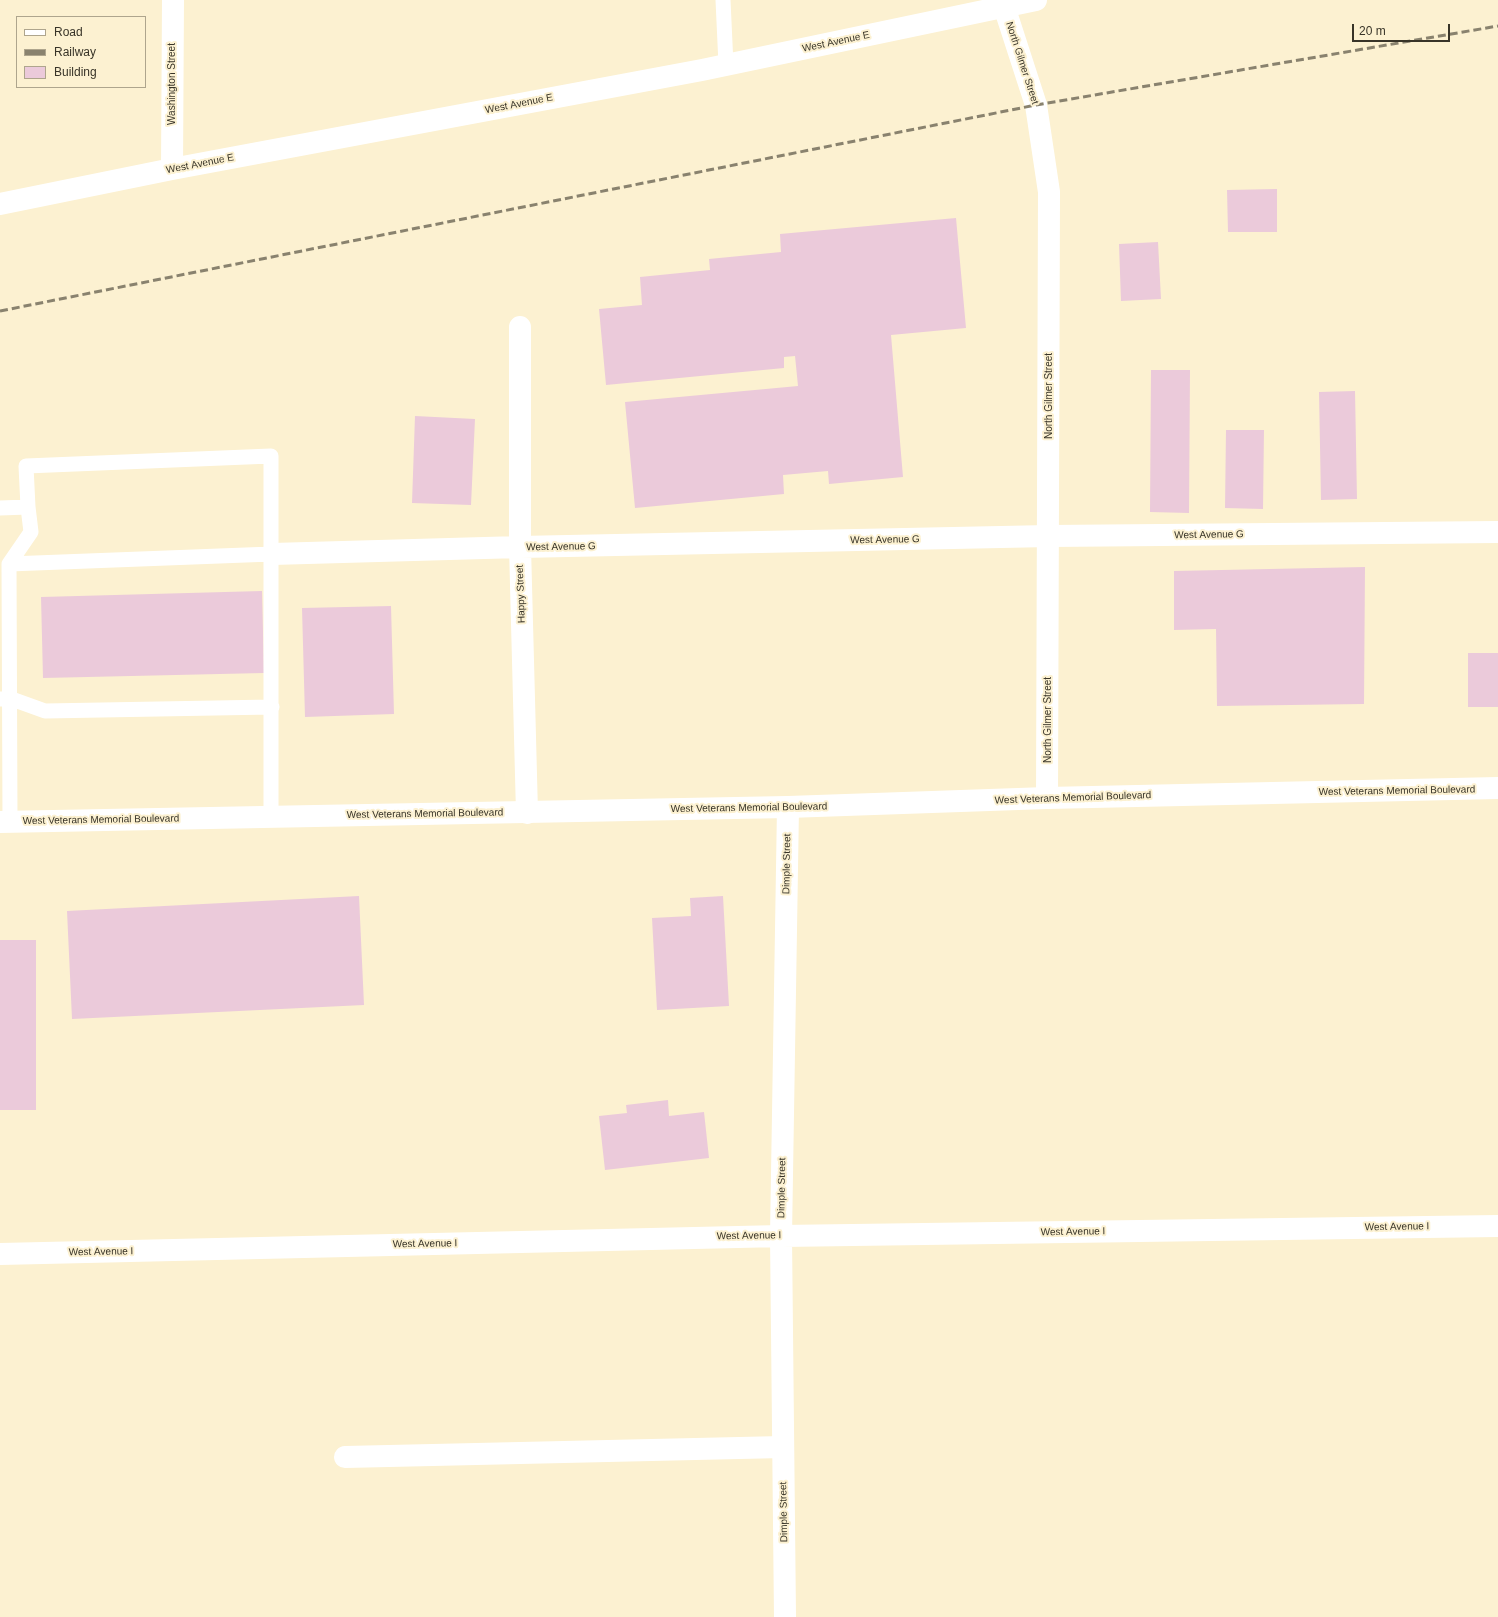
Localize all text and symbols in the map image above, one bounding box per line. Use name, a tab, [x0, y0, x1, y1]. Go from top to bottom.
legend	[16, 16, 146, 88]
scale bar	[1354, 16, 1452, 42]
street label: North Gilmer Street	[1003, 20, 1041, 106]
text: 20 m	[1359, 24, 1386, 38]
text: Road	[54, 25, 83, 39]
street label: West Avenue E	[801, 29, 871, 55]
street label: Washington Street	[166, 43, 178, 125]
text: Railway	[54, 45, 96, 59]
text: Building	[54, 65, 97, 79]
street label: West Avenue E	[484, 92, 554, 116]
street label: West Avenue E	[165, 152, 235, 176]
street label: North Gilmer Street	[1043, 353, 1055, 439]
street label: West Avenue G	[1174, 528, 1244, 542]
street label: West Avenue G	[850, 533, 920, 547]
street label: West Avenue G	[526, 540, 596, 554]
street label: Happy Street	[514, 565, 528, 623]
street label: North Gilmer Street	[1042, 677, 1054, 763]
street label: West Veterans Memorial Boulevard	[1319, 784, 1475, 798]
street label: West Veterans Memorial Boulevard	[995, 789, 1151, 807]
street label: West Veterans Memorial Boulevard	[671, 801, 827, 815]
street label: West Veterans Memorial Boulevard	[347, 807, 503, 821]
street label: West Veterans Memorial Boulevard	[23, 813, 179, 827]
street label: Dimple Street	[780, 834, 794, 894]
street label: Dimple Street	[775, 1158, 789, 1218]
street label: West Avenue I	[1365, 1220, 1429, 1234]
street label: West Avenue I	[1041, 1225, 1105, 1239]
street label: West Avenue I	[717, 1229, 781, 1243]
street label: West Avenue I	[393, 1237, 457, 1251]
street label: West Avenue I	[69, 1245, 133, 1259]
street label: Dimple Street	[777, 1482, 791, 1542]

